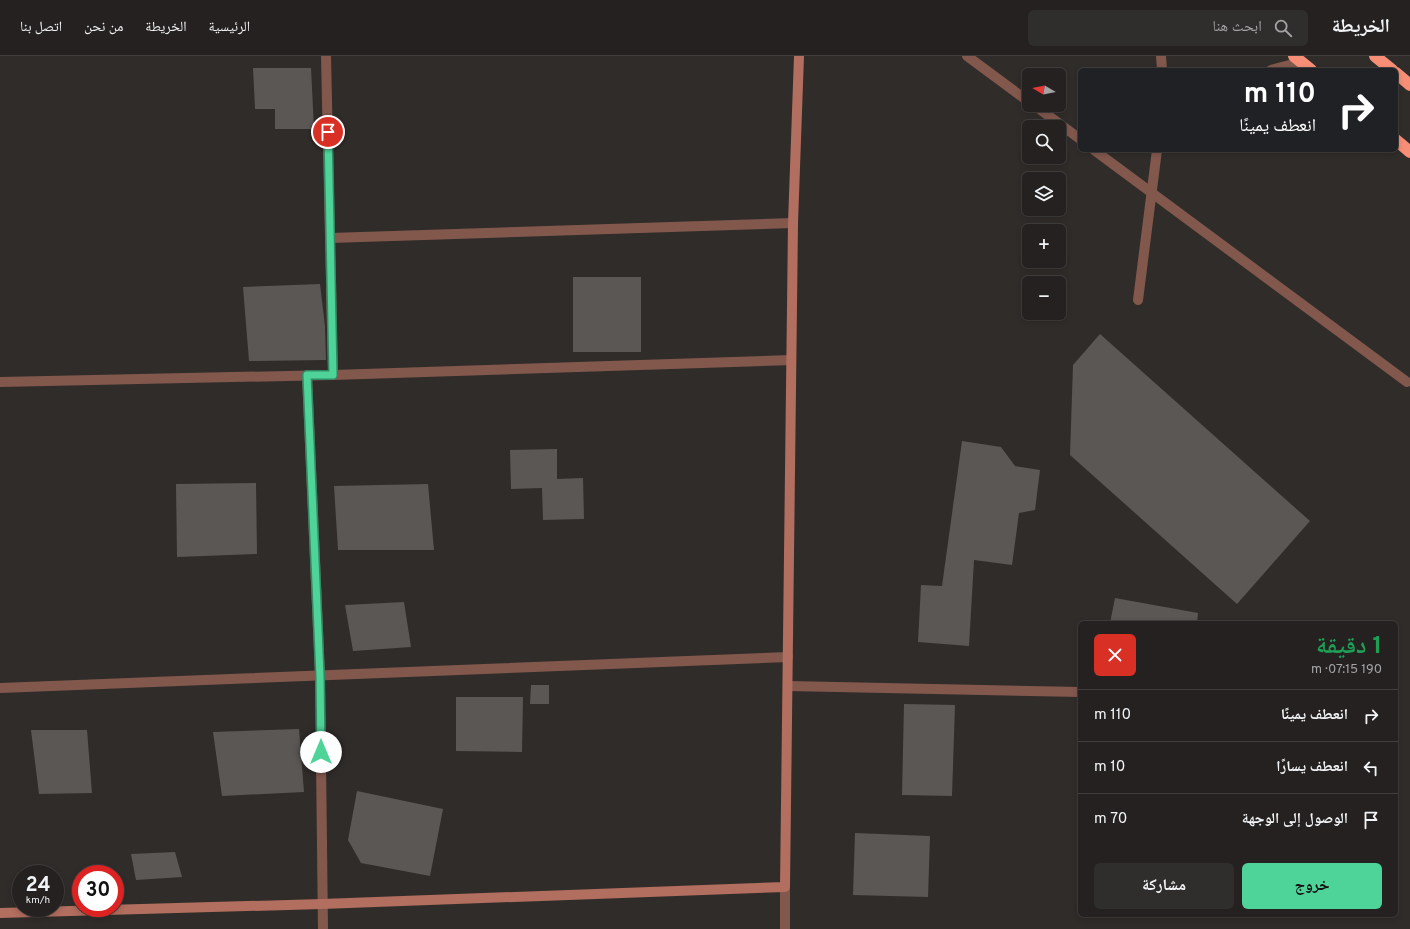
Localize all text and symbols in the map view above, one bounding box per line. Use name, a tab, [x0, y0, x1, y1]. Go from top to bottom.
search box	[1028, 10, 1308, 46]
text: الخريطة	[1332, 15, 1390, 39]
icon: search	[1272, 17, 1294, 39]
text: ابحث هنا	[1212, 18, 1262, 37]
text: اتصل بنا	[20, 19, 62, 36]
text: من نحن	[84, 19, 123, 36]
text: الخريطة	[145, 19, 187, 36]
text: الرئيسية	[209, 19, 250, 36]
north arrow	[1022, 68, 1066, 112]
map controls	[1022, 68, 1066, 320]
text: 110 m	[1244, 77, 1316, 113]
icon: right	[1330, 84, 1382, 136]
pin	[311, 115, 345, 149]
text: انعطف يمينًا	[1239, 115, 1316, 138]
button: search	[1022, 120, 1066, 164]
icon: arrive	[317, 121, 339, 143]
button: layers	[1022, 172, 1066, 216]
button: +	[1022, 224, 1066, 268]
button: −	[1022, 276, 1066, 320]
text: 1 دقيقة	[1316, 632, 1382, 662]
button: close	[1094, 634, 1136, 676]
text: 190 m · 07:15	[1311, 662, 1382, 678]
icon: right	[1360, 705, 1382, 727]
text: 110 m	[1094, 706, 1131, 725]
text: انعطف يمينًا	[1281, 706, 1348, 725]
position arrow	[300, 731, 342, 773]
icon: left	[1360, 757, 1382, 779]
text: 10 m	[1094, 758, 1125, 777]
text: انعطف يسارًا	[1276, 758, 1348, 777]
icon: arrive	[1360, 809, 1382, 831]
text: 70 m	[1094, 810, 1127, 829]
text: الوصول إلى الوجهة	[1242, 810, 1348, 829]
button: مشاركة	[1094, 863, 1234, 909]
button: خروج	[1242, 863, 1382, 909]
speed limit sign: 30	[72, 865, 124, 917]
text: 24	[25, 873, 51, 899]
text: km/h	[26, 894, 50, 907]

